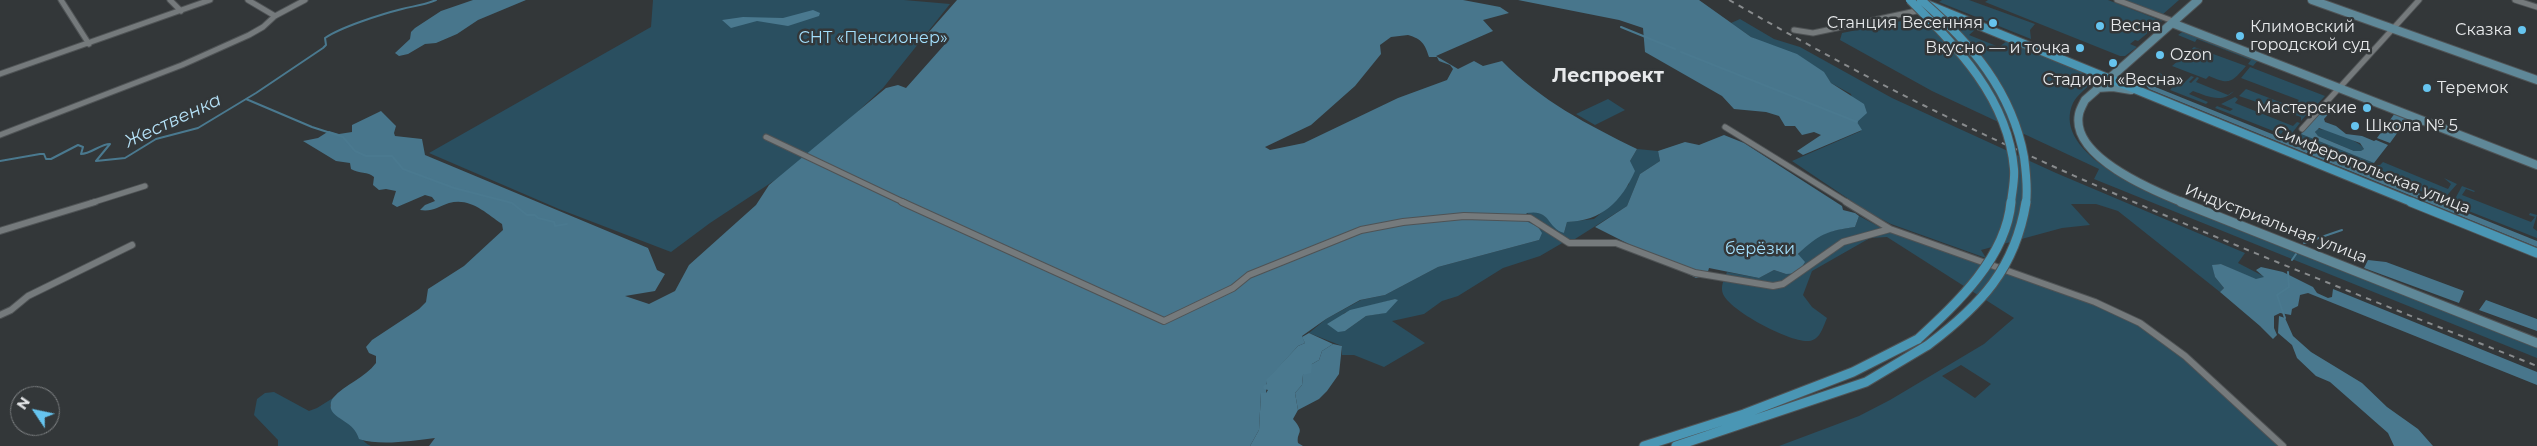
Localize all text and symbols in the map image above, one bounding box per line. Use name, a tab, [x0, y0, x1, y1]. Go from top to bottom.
place label: Станция Весенняя	[1827, 13, 1983, 33]
place label: Весна	[2110, 16, 2161, 36]
marker: Станция Весенняя	[1987, 17, 1999, 29]
place label: Климовский городской суд	[2250, 17, 2370, 55]
marker: Весна	[2094, 20, 2106, 32]
place label: Сказка	[2455, 20, 2512, 40]
marker: Сказка	[2516, 24, 2528, 36]
park label: СНТ «Пенсионер»	[798, 28, 948, 48]
marker: Климовский городской суд	[2234, 30, 2246, 42]
place label: Вкусно — и точка	[1925, 38, 2070, 58]
marker: Вкусно — и точка	[2074, 42, 2086, 54]
place label: Ozon	[2170, 45, 2212, 65]
marker: Ozon	[2154, 49, 2166, 61]
marker: Стадион «Весна»	[2107, 57, 2119, 69]
district label: Леспроект	[1552, 65, 1664, 87]
place label: Стадион «Весна»	[2043, 70, 2183, 90]
place label: Теремок	[2437, 78, 2508, 98]
marker: Теремок	[2421, 82, 2433, 94]
water label: Жественка	[121, 89, 225, 153]
place label: Мастерские	[2256, 98, 2357, 118]
marker: Мастерские	[2361, 102, 2373, 114]
place label: Школа № 5	[2365, 116, 2458, 136]
marker: Школа № 5	[2349, 120, 2361, 132]
street label: Симферопольская улица	[2271, 122, 2473, 218]
street label: Индустриальная улица	[2182, 180, 2370, 268]
park label: берёзки	[1725, 239, 1795, 259]
north arrow	[10, 386, 60, 436]
text: N	[13, 393, 34, 413]

